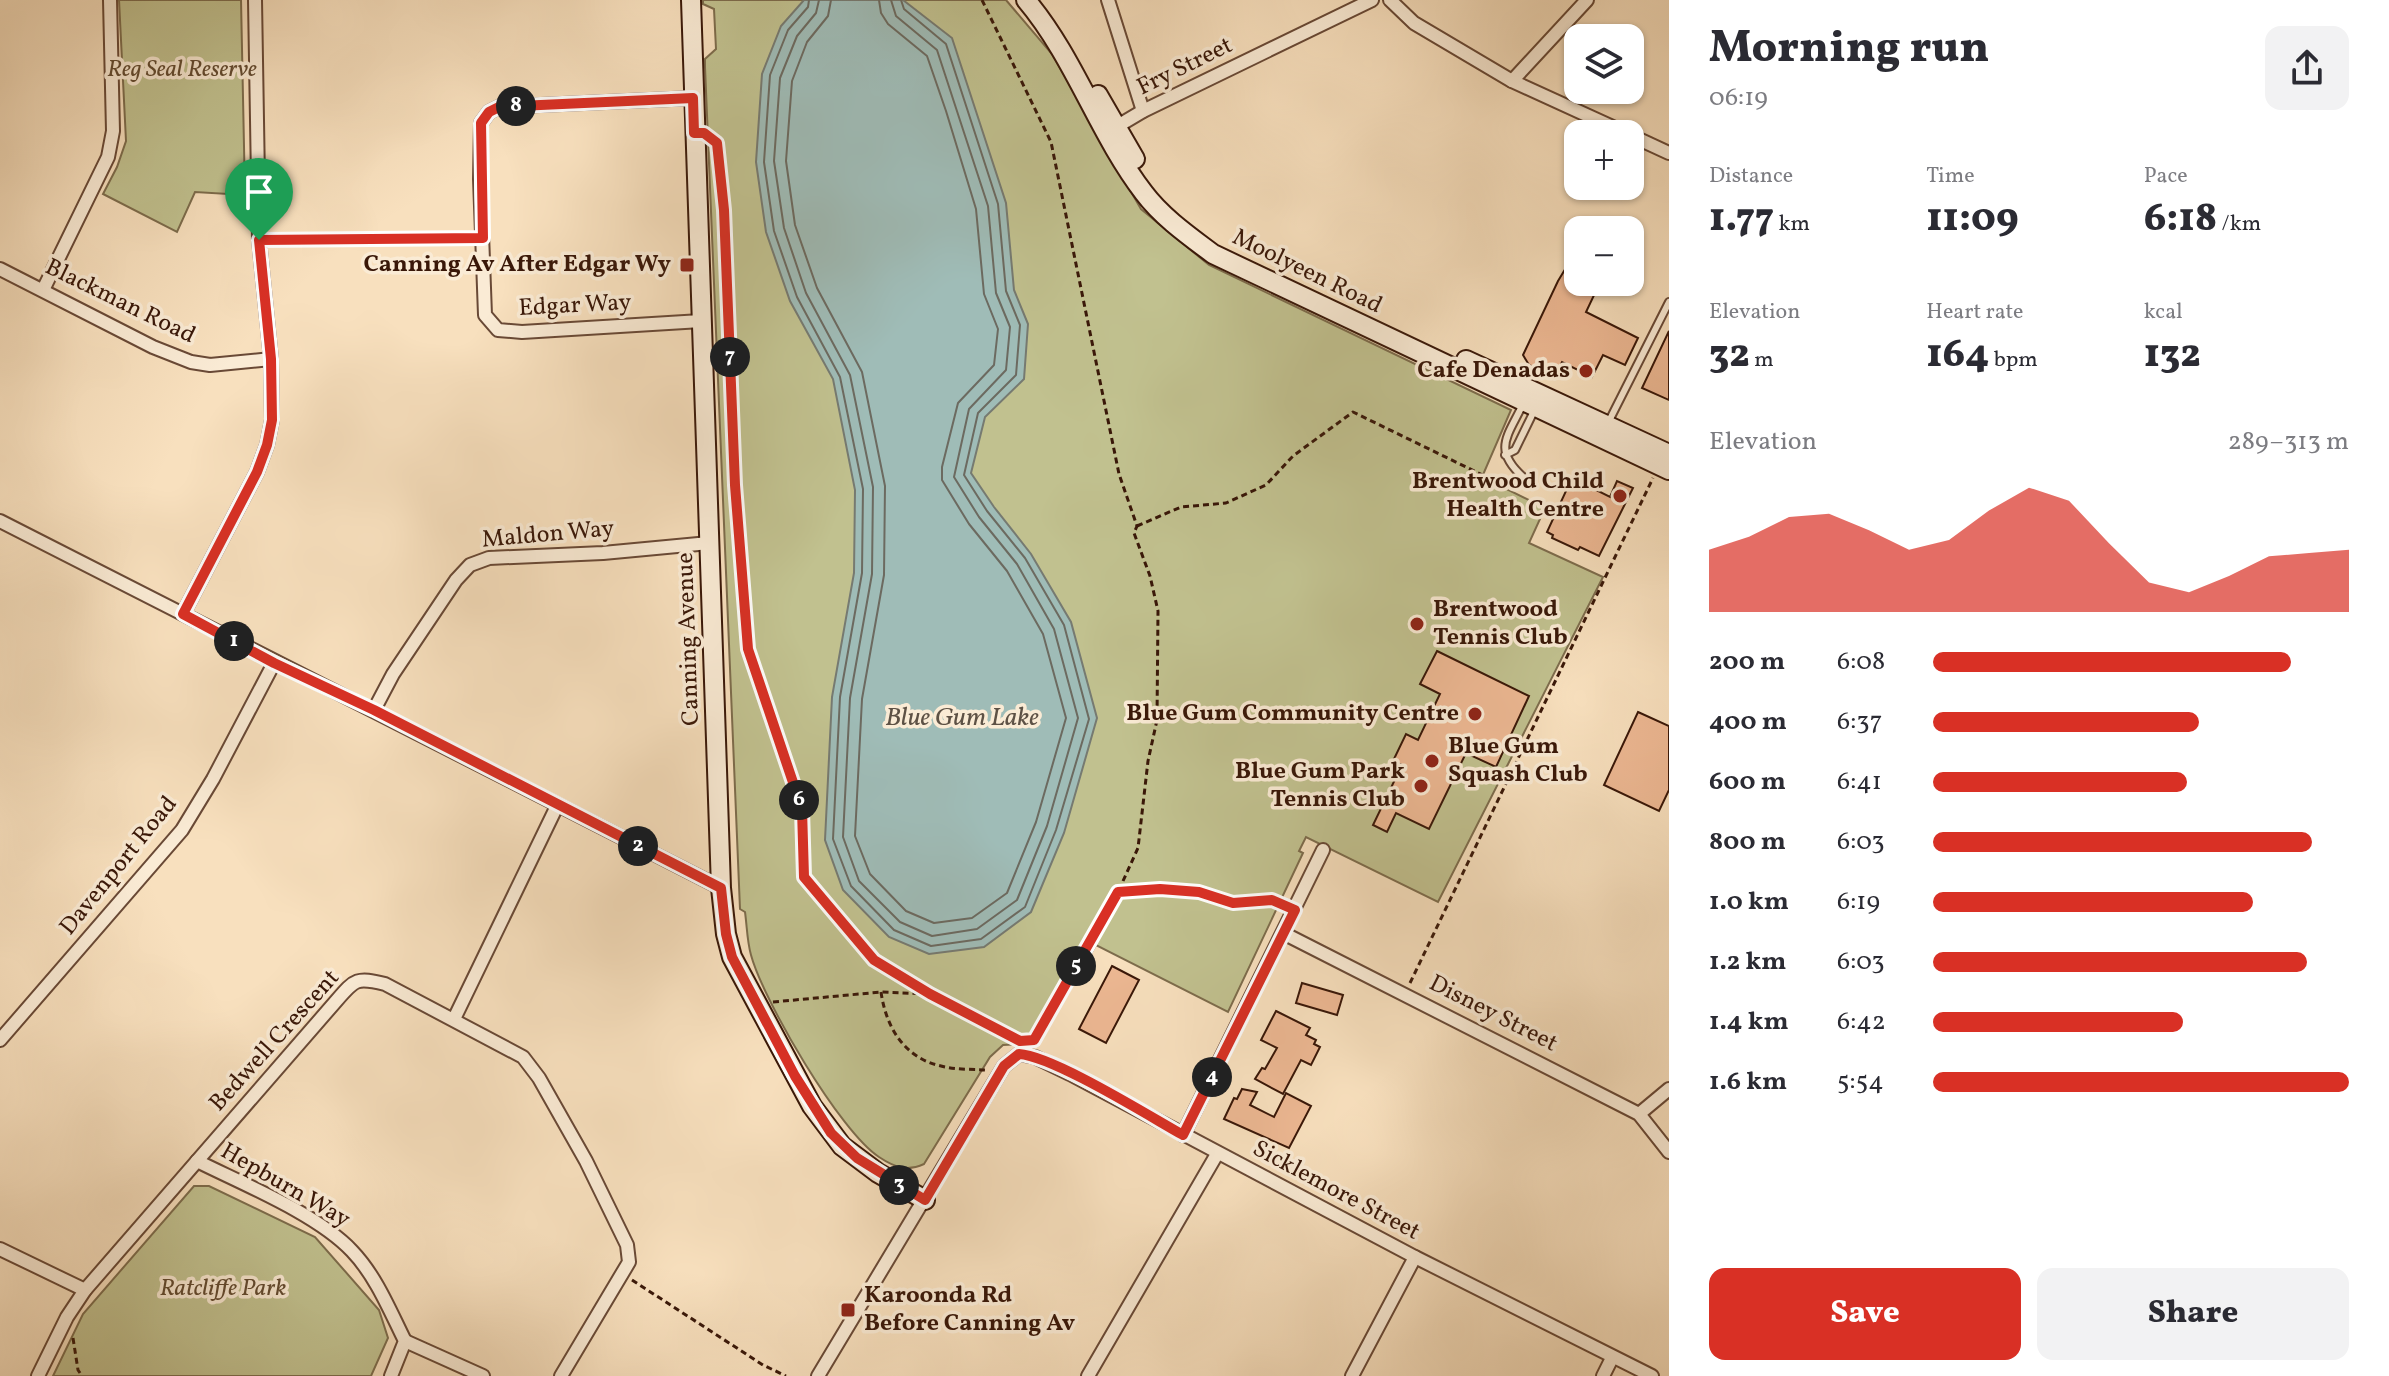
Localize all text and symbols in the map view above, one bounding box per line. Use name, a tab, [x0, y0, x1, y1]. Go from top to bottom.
text: Morning run	[1709, 19, 1989, 80]
map controls	[1564, 24, 1644, 296]
button: layers	[1564, 24, 1644, 104]
button: share	[2265, 26, 2349, 110]
street label: Fry Street	[1131, 29, 1239, 105]
park label: Reg Seal Reserve	[107, 53, 257, 87]
text: 06:19	[1709, 80, 1768, 116]
pin: 8	[496, 86, 536, 126]
text: 8	[510, 90, 522, 121]
button: +	[1564, 120, 1644, 200]
pin	[225, 158, 293, 240]
text: Distance	[1709, 161, 1793, 192]
text: Time	[1926, 161, 1975, 192]
text: Pace	[2144, 161, 2188, 192]
icon: arrive	[237, 170, 281, 214]
text: 1.77	[1709, 192, 1774, 248]
text: 11:09	[1926, 192, 2019, 248]
text: 6:18	[2144, 192, 2217, 248]
text: km	[1774, 209, 1810, 240]
text: /km	[2217, 209, 2261, 240]
button: −	[1564, 216, 1644, 296]
street label: Moolyeen Road	[1226, 221, 1388, 323]
place label: Canning Av After Edgar Wy	[363, 248, 672, 282]
street label: Blackman Road	[39, 251, 201, 353]
marker: Canning Av After Edgar Wy	[678, 256, 696, 274]
street label: Edgar Way	[518, 286, 632, 326]
text: Elevation	[1709, 297, 1800, 328]
text: Heart rate	[1926, 297, 2023, 328]
text: kcal	[2144, 297, 2183, 328]
text: 32	[1709, 328, 1750, 384]
text: 164	[1926, 328, 1989, 384]
text: 132	[2144, 328, 2201, 384]
pin: 7	[710, 337, 750, 377]
text: 7	[725, 341, 735, 372]
text: m	[1750, 345, 1774, 376]
text: bpm	[1989, 345, 2038, 376]
place label: Cafe Denadas	[1417, 354, 1570, 388]
marker: Cafe Denadas	[1577, 362, 1595, 380]
text: Elevation	[1709, 424, 1817, 460]
text: 289–313 m	[2228, 424, 2349, 460]
place label: Brentwood Child Health Centre	[1412, 465, 1604, 527]
marker: Brentwood Child Health Centre	[1611, 487, 1629, 505]
street label: Maldon Way	[480, 512, 616, 558]
street label: Canning Avenue	[669, 552, 709, 726]
place label: Brentwood Tennis Club	[1433, 593, 1568, 655]
marker: Brentwood Tennis Club	[1408, 615, 1426, 633]
pin: 1	[214, 621, 254, 661]
text: 1	[230, 625, 238, 656]
text: 200 m	[1709, 644, 1785, 680]
text: 6:08	[1837, 644, 1885, 680]
place label: Blue Gum Community Centre	[1126, 697, 1459, 731]
water label: Blue Gum Lake	[885, 700, 1039, 736]
text: 400 m	[1709, 704, 1787, 740]
text: 6:37	[1837, 704, 1882, 740]
marker: Blue Gum Community Centre	[1466, 705, 1484, 723]
place label: Blue Gum Squash Club	[1448, 730, 1588, 792]
marker: Blue Gum Squash Club	[1423, 752, 1441, 770]
place label: Blue Gum Park Tennis Club	[1235, 755, 1405, 817]
text: 600 m	[1709, 764, 1786, 800]
text: 6:41	[1837, 764, 1882, 800]
marker: Blue Gum Park Tennis Club	[1412, 777, 1430, 795]
pin: 6	[779, 780, 819, 820]
text: 6	[793, 784, 805, 815]
street label: Davenport Road	[52, 789, 186, 943]
text: 800 m	[1709, 824, 1786, 860]
text: 6:03	[1837, 824, 1885, 860]
pin: 2	[618, 826, 658, 866]
text: 2	[632, 830, 644, 861]
text: 1.0 km	[1709, 884, 1789, 920]
text: 6:19	[1837, 884, 1880, 920]
text: 1.2 km	[1709, 944, 1786, 980]
text: 6:03	[1837, 944, 1885, 980]
pin: 5	[1056, 946, 1096, 986]
text: 5	[1071, 950, 1081, 981]
street label: Bedwell Crescent	[202, 962, 348, 1120]
street label: Disney Street	[1423, 967, 1563, 1061]
text: 1.4 km	[1709, 1004, 1789, 1040]
text: 6:42	[1837, 1004, 1886, 1040]
pin: 4	[1192, 1057, 1232, 1097]
text: 4	[1205, 1061, 1219, 1092]
text: 1.6 km	[1709, 1064, 1787, 1100]
text: 5:54	[1837, 1064, 1884, 1100]
street label: Sicklemore Street	[1246, 1132, 1426, 1250]
street label: Hepburn Way	[214, 1135, 356, 1237]
pin: 3	[879, 1165, 919, 1205]
text: 3	[893, 1169, 905, 1200]
button: Save	[1709, 1268, 2021, 1360]
button: Share	[2037, 1268, 2349, 1360]
park label: Ratcliffe Park	[160, 1272, 286, 1306]
place label: Karoonda Rd Before Canning Av	[864, 1279, 1076, 1341]
marker: Karoonda Rd Before Canning Av	[839, 1301, 857, 1319]

